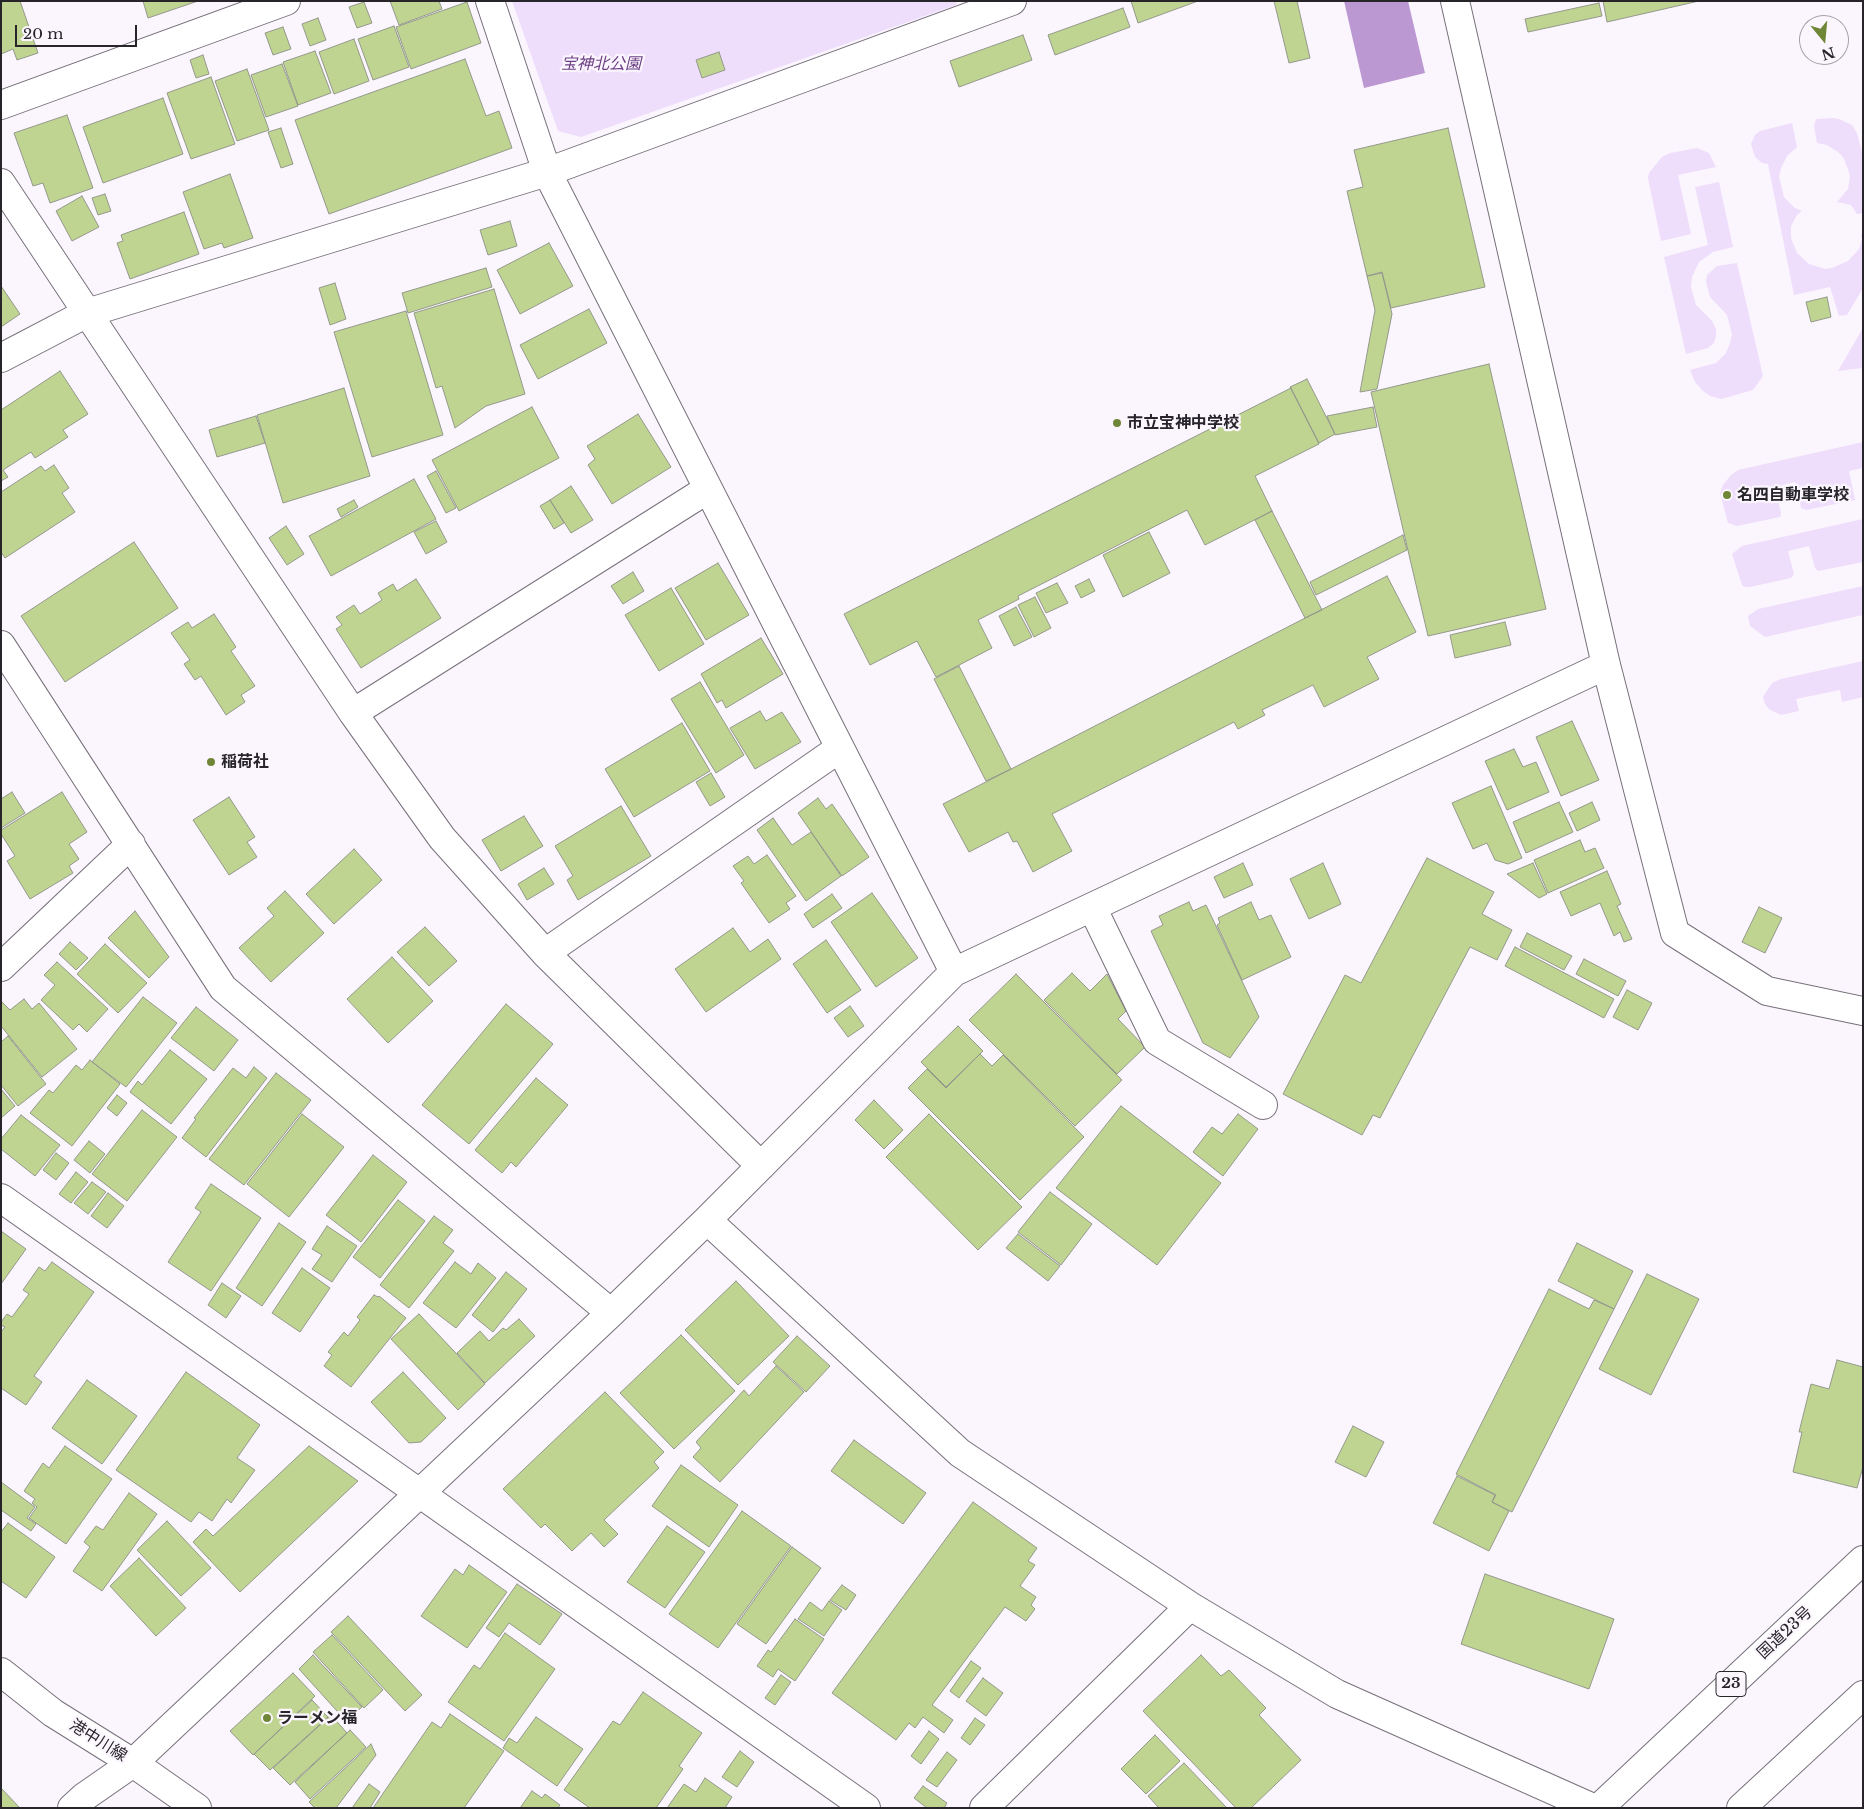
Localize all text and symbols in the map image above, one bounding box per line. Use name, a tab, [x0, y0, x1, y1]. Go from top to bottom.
scale bar	[18, 15, 140, 47]
north arrow	[1799, 15, 1849, 65]
text: 20 m	[23, 24, 63, 43]
text: N	[1819, 43, 1837, 64]
park label: 宝神北公園	[561, 54, 641, 74]
place label: 市立宝神中学校	[1127, 413, 1239, 433]
marker: 市立宝神中学校	[1111, 417, 1123, 429]
place label: 名四自動車学校	[1737, 485, 1849, 505]
marker: 名四自動車学校	[1721, 489, 1733, 501]
place label: 稲荷社	[221, 752, 269, 772]
marker: 稲荷社	[205, 756, 217, 768]
street label: 国道23号	[1754, 1603, 1816, 1663]
road number: 23	[1716, 1672, 1746, 1696]
place label: ラーメン福	[277, 1708, 357, 1728]
marker: ラーメン福	[261, 1712, 273, 1724]
street label: 港中川線	[66, 1716, 130, 1766]

